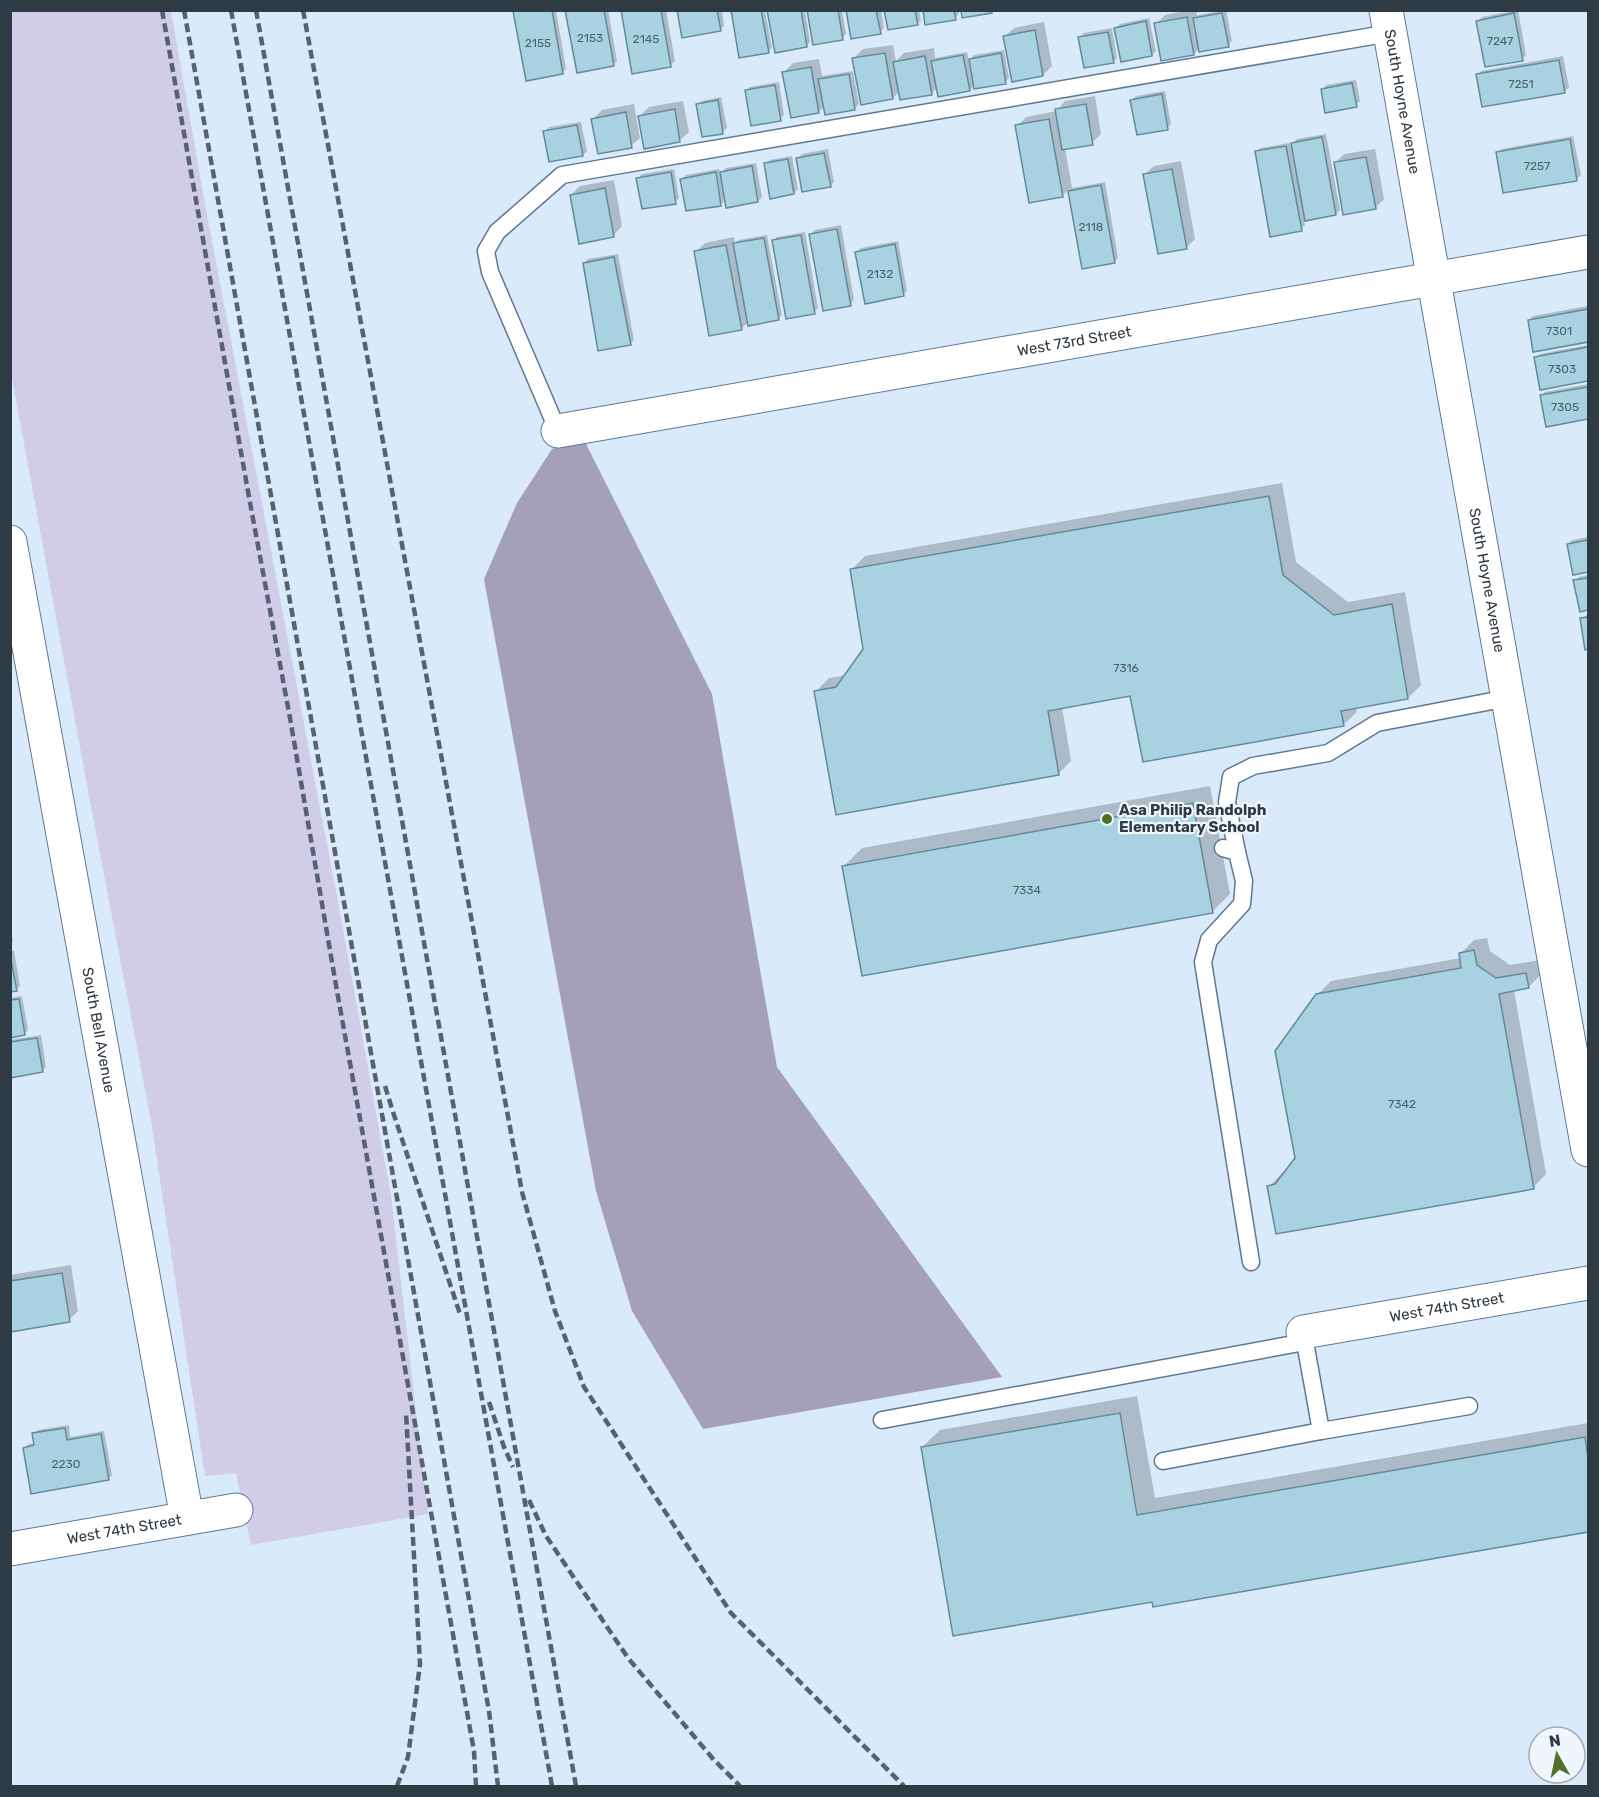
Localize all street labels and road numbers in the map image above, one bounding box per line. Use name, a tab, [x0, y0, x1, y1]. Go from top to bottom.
street label: South Hoyne Avenue	[1381, 28, 1424, 175]
street label: West 73rd Street	[1016, 322, 1133, 360]
street label: South Hoyne Avenue	[1465, 506, 1509, 654]
street label: South Bell Avenue	[78, 966, 119, 1094]
street label: West 74th Street	[1388, 1289, 1506, 1326]
street label: West 74th Street	[66, 1511, 183, 1548]

